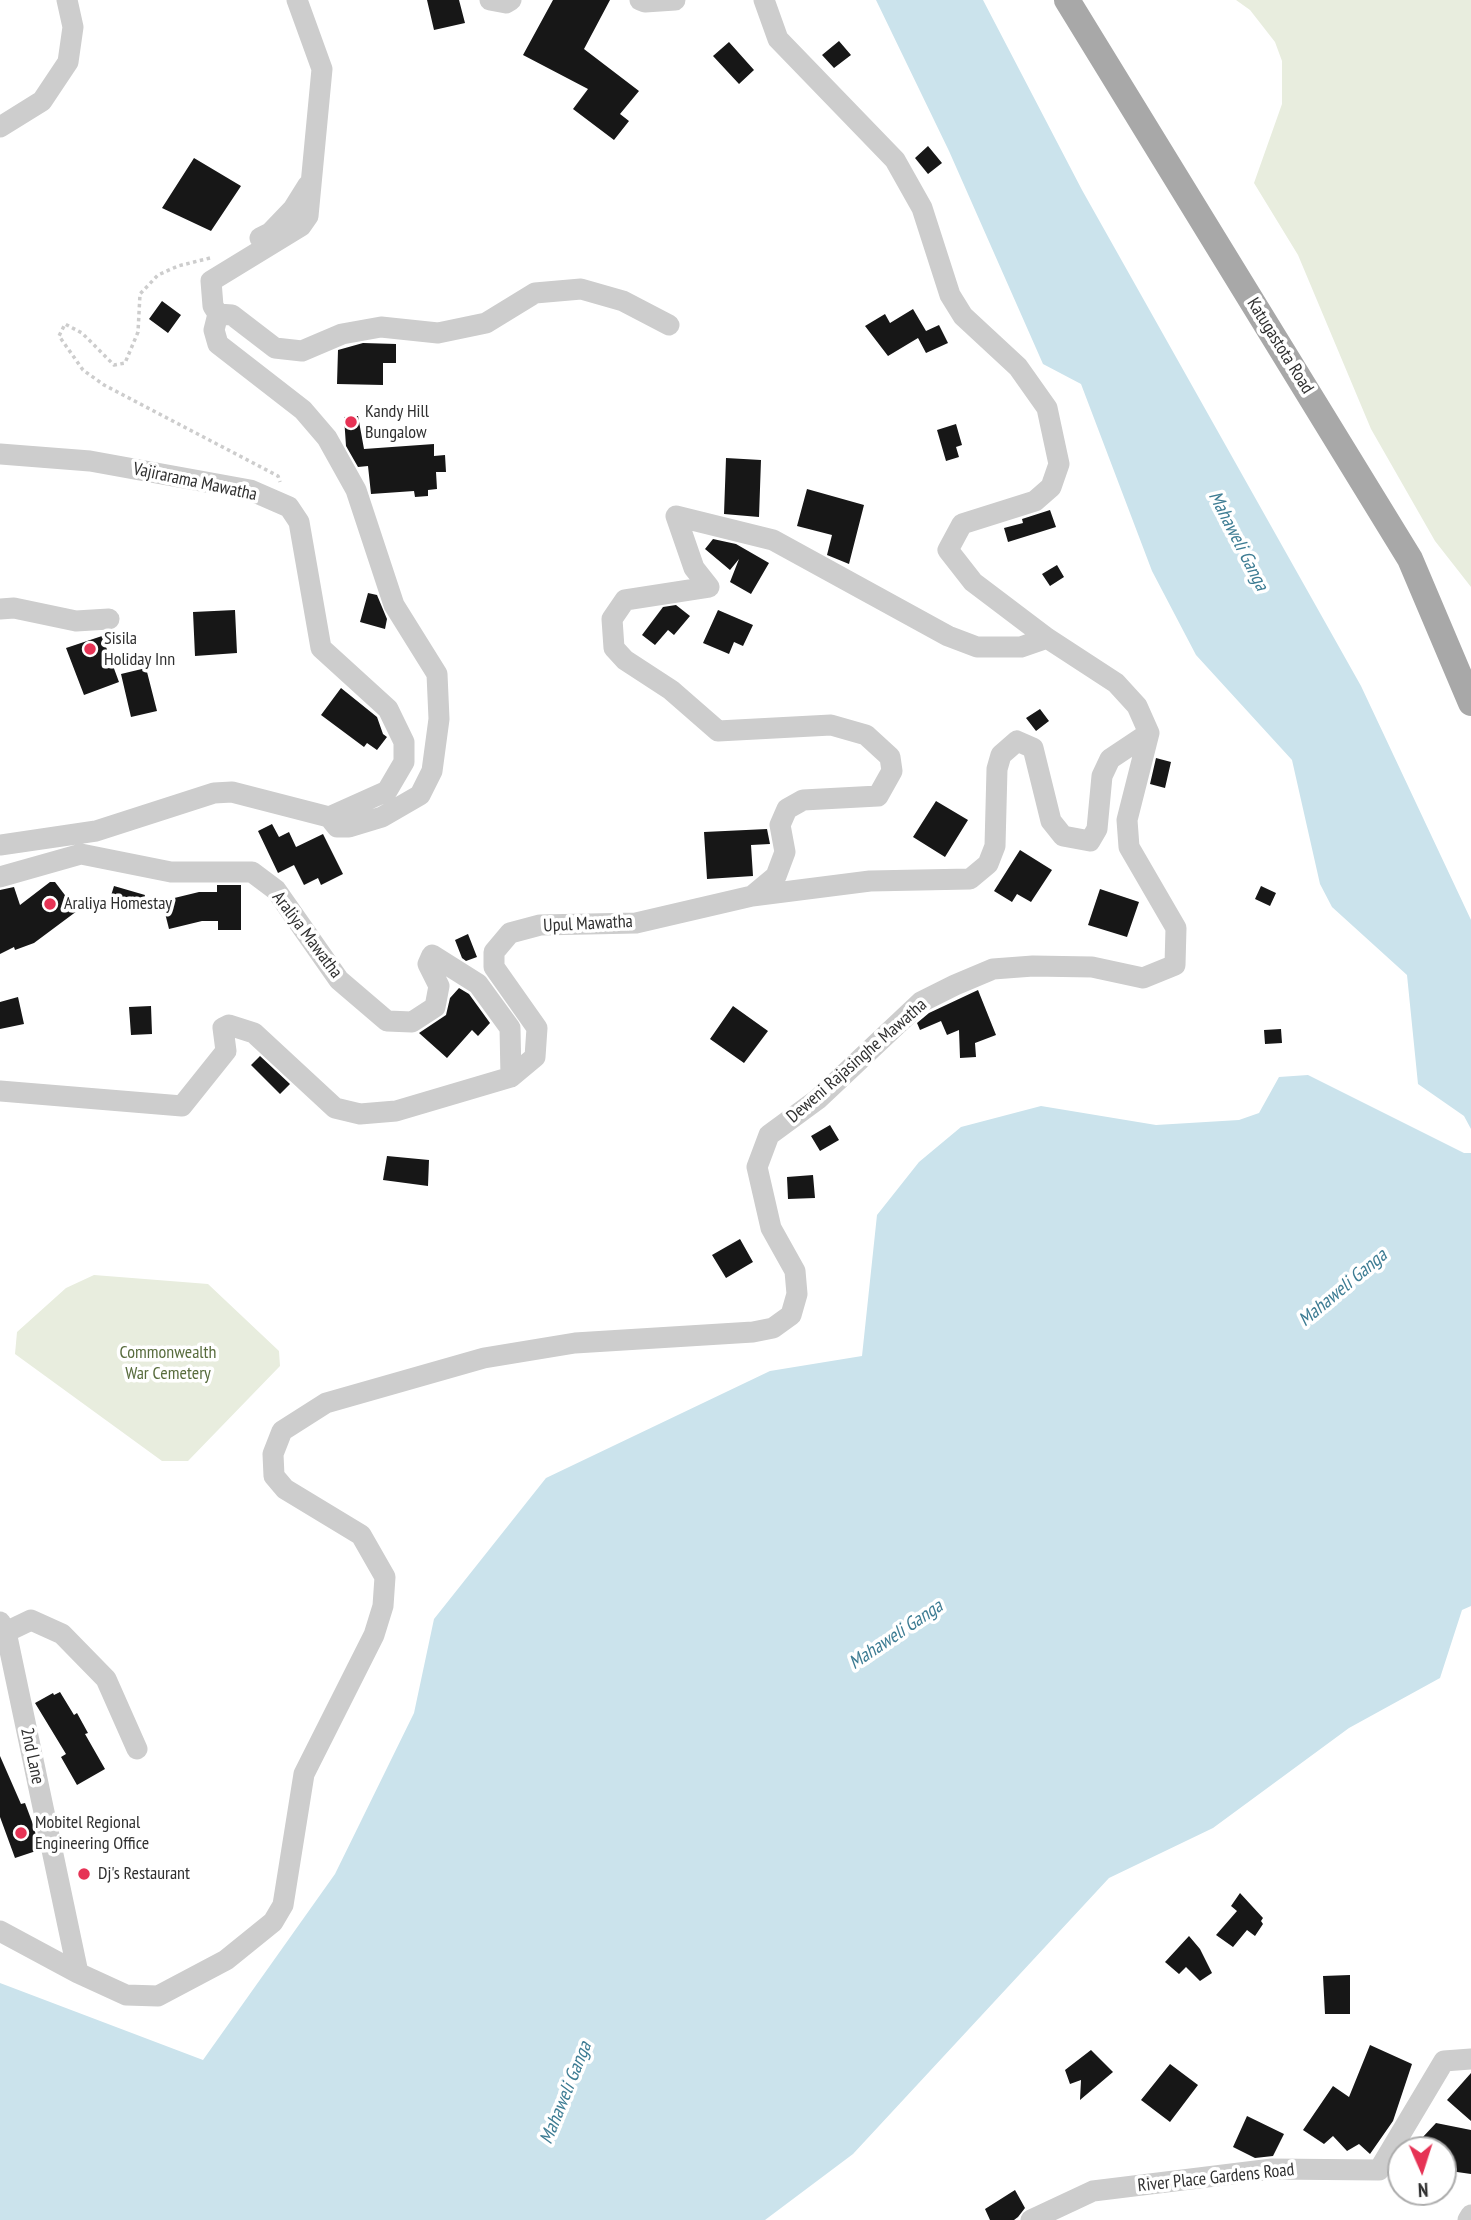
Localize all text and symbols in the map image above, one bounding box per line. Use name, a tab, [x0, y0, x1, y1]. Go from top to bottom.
street label: Katugastota Road	[1242, 294, 1318, 398]
place label: Kandy Hill Bungalow	[365, 401, 429, 444]
marker: Kandy Hill Bungalow	[343, 414, 359, 430]
street label: Vajirarama Mawatha	[131, 458, 259, 506]
water label: Mahaweli Ganga	[1203, 488, 1273, 594]
place label: Sisila Holiday Inn	[104, 628, 175, 670]
marker: Sisila Holiday Inn	[82, 641, 98, 657]
street label: Araliya Mawatha	[267, 887, 347, 983]
place label: Araliya Homestay	[64, 893, 172, 915]
marker: Araliya Homestay	[42, 896, 58, 912]
street label: Upul Mawatha	[543, 911, 633, 937]
street label: Deweni Rajasinghe Mawatha	[783, 994, 931, 1128]
water label: Mahaweli Ganga	[1294, 1244, 1392, 1332]
park label: Commonwealth War Cemetery	[120, 1342, 216, 1384]
water label: Mahaweli Ganga	[845, 1595, 947, 1675]
street label: 2nd Lane	[15, 1726, 49, 1786]
place label: Mobitel Regional Engineering Office	[35, 1812, 149, 1854]
marker: Mobitel Regional Engineering Office	[13, 1825, 29, 1841]
place label: Dj's Restaurant	[98, 1863, 190, 1885]
marker: Dj's Restaurant	[76, 1866, 92, 1882]
water label: Mahaweli Ganga	[535, 2039, 597, 2147]
north arrow	[1387, 2136, 1457, 2206]
street label: River Place Gardens Road	[1137, 2159, 1295, 2197]
text: N	[1417, 2178, 1429, 2202]

